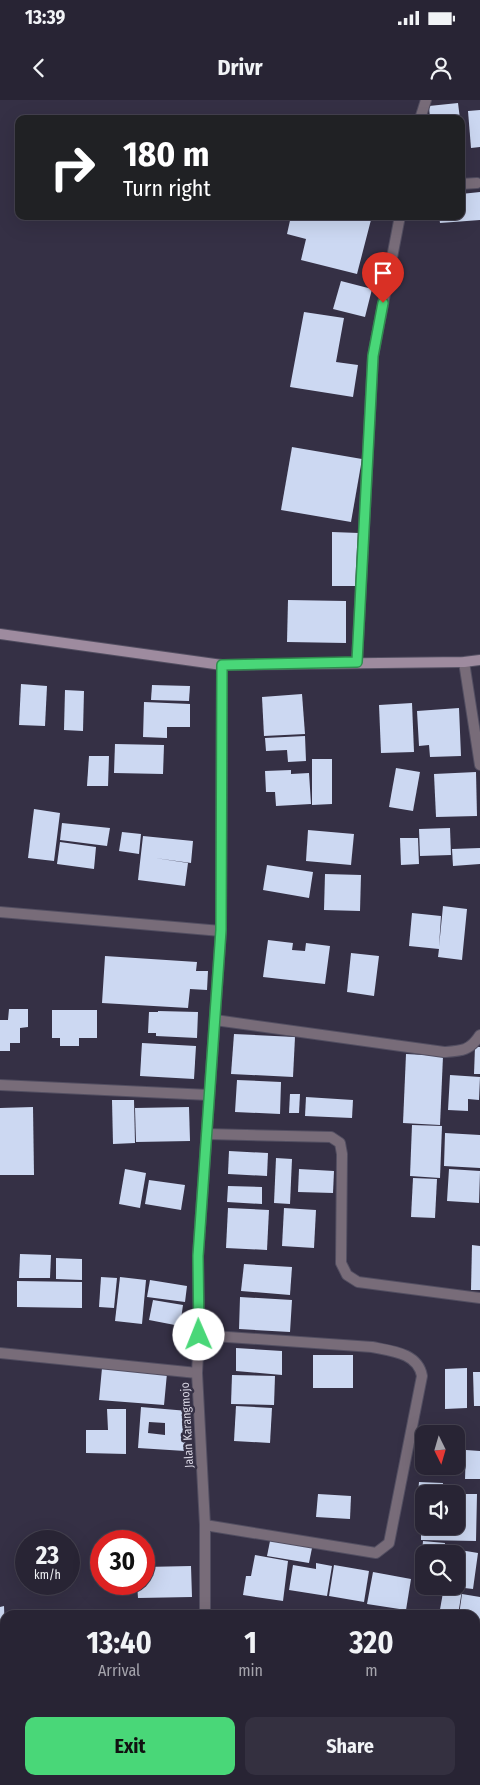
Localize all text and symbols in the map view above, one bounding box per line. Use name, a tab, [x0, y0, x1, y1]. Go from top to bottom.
text: 13:39	[25, 6, 65, 29]
icon: back	[25, 54, 53, 82]
text: Drivr	[217, 54, 263, 81]
icon: person	[427, 54, 455, 82]
text: 180 m	[123, 133, 209, 175]
icon: right	[40, 135, 105, 200]
text: Turn right	[123, 175, 211, 202]
pin	[362, 252, 404, 303]
icon: arrive	[369, 259, 397, 287]
position arrow	[172, 1308, 224, 1360]
street label: Jalan Karangmojo	[178, 1382, 196, 1468]
north arrow	[415, 1425, 465, 1475]
map controls	[415, 1425, 465, 1595]
button: sound	[415, 1485, 465, 1535]
speed limit sign: 30	[90, 1530, 155, 1595]
text: 23	[36, 1541, 59, 1571]
button: search	[415, 1545, 465, 1595]
text: km/h	[34, 1568, 61, 1582]
text: 13:40	[86, 1625, 152, 1661]
text: 1	[244, 1625, 257, 1661]
text: 320	[349, 1625, 394, 1661]
text: Arrival	[98, 1661, 140, 1680]
text: min	[238, 1661, 263, 1680]
text: m	[365, 1661, 378, 1680]
button: Exit	[25, 1717, 235, 1775]
button: Share	[245, 1717, 455, 1775]

